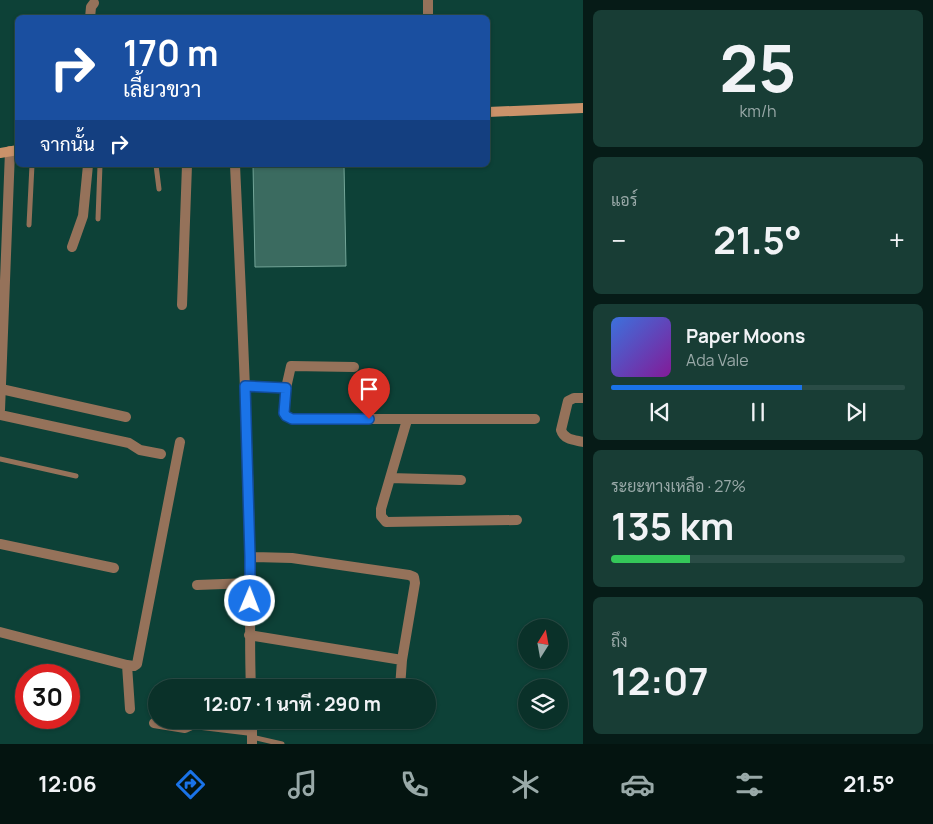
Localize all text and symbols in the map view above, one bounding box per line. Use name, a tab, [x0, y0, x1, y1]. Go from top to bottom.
text: 25	[720, 23, 796, 112]
text: 170 m	[123, 29, 219, 77]
icon: right	[40, 35, 105, 100]
text: เลี้ยวขวา	[123, 74, 201, 104]
text: km/h	[739, 100, 777, 122]
icon: right	[105, 130, 133, 158]
text: จากนั้น	[40, 131, 95, 157]
text: แอร์	[611, 189, 637, 211]
text: 21.5°	[713, 213, 802, 265]
text: −	[611, 221, 626, 259]
text: +	[889, 221, 905, 259]
text: Paper Moons	[686, 323, 805, 349]
text: Ada Vale	[686, 349, 749, 371]
pin	[348, 368, 390, 419]
icon: arrive	[355, 375, 383, 403]
icon: previous	[646, 398, 674, 426]
icon: pause	[744, 398, 772, 426]
icon: next	[842, 398, 870, 426]
text: ระยะทางเหลือ · 27%	[611, 475, 746, 497]
text: 135 km	[611, 499, 734, 551]
position arrow	[223, 574, 275, 626]
north arrow	[518, 619, 568, 669]
map controls	[518, 619, 568, 729]
text: ถึง	[611, 630, 628, 652]
text: 12:07	[611, 654, 709, 706]
speed limit sign: 30	[15, 664, 80, 729]
button: layers	[518, 679, 568, 729]
text: 12:07 · 1 นาที · 290 m	[203, 691, 381, 717]
icon: directions	[173, 767, 208, 802]
icon: music	[285, 767, 320, 802]
icon: phone	[397, 767, 432, 802]
icon: climate	[508, 767, 543, 802]
icon: car	[620, 767, 655, 802]
icon: filters	[732, 767, 767, 802]
text: 12:06	[38, 769, 97, 799]
text: 21.5°	[843, 769, 895, 799]

